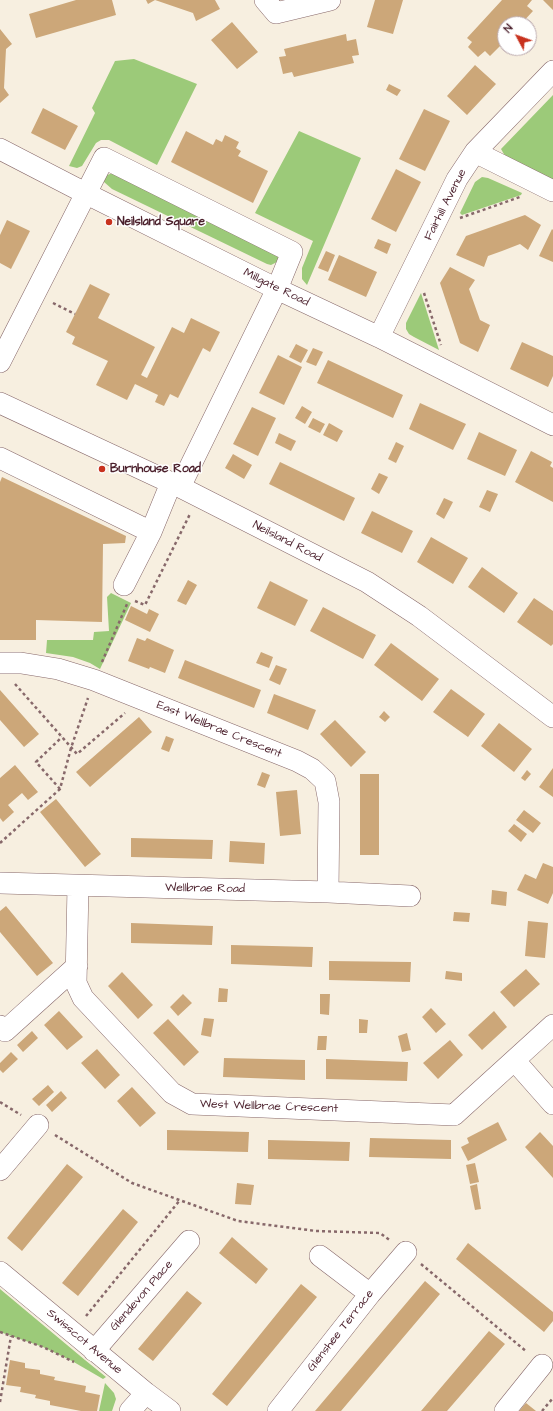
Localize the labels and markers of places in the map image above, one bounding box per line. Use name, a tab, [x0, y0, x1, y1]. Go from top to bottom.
place label: Neilsland Square	[117, 215, 205, 229]
marker: Neilsland Square	[104, 217, 114, 227]
place label: Burnhouse Road	[110, 462, 201, 476]
marker: Burnhouse Road	[97, 464, 107, 474]

